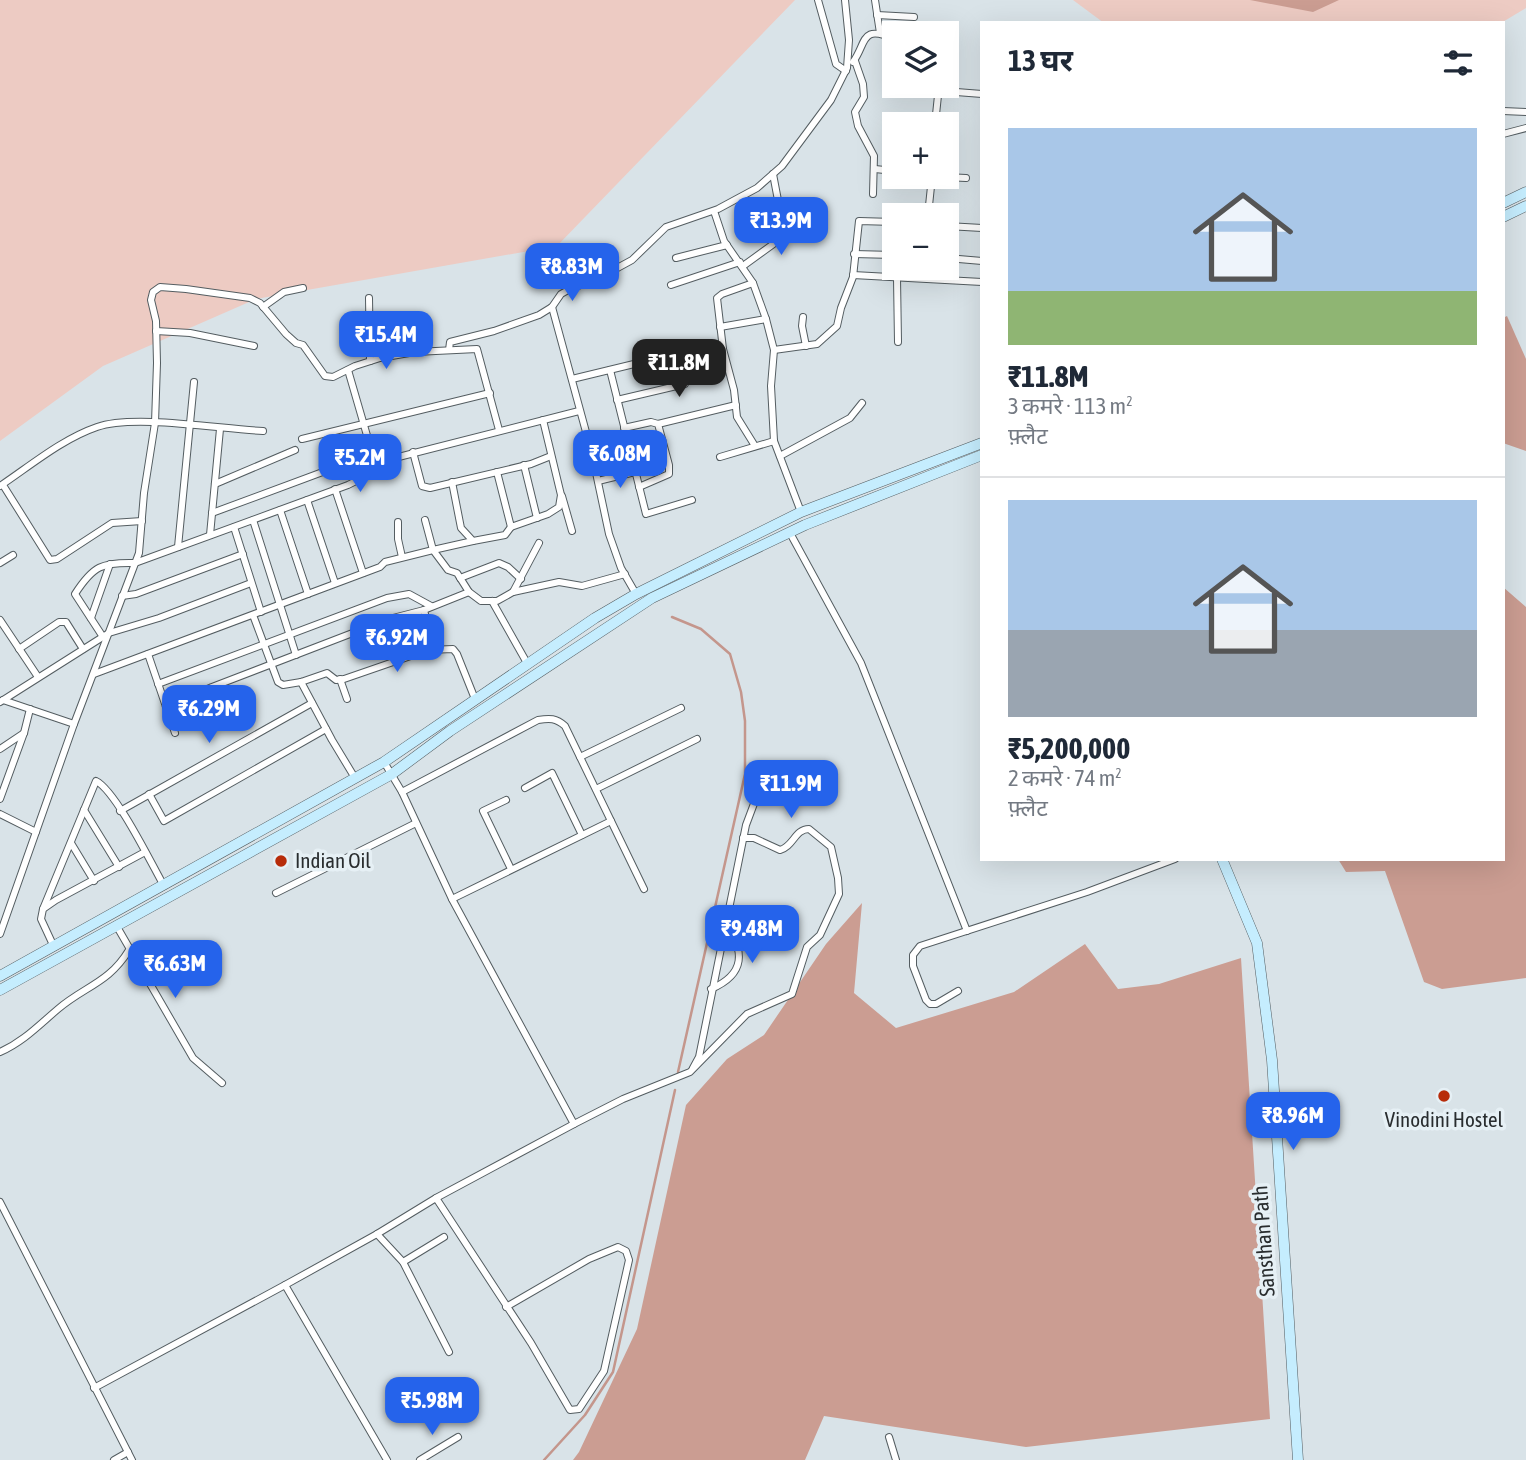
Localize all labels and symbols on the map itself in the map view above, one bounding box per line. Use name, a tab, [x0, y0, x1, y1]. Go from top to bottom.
pin: ₹13.9M	[724, 198, 838, 257]
pin: ₹8.83M	[515, 244, 629, 303]
pin: ₹15.4M	[329, 312, 443, 371]
pin: ₹11.8M	[622, 340, 736, 399]
pin: ₹6.08M	[563, 430, 677, 490]
pin: ₹5.2M	[311, 434, 409, 494]
pin: ₹6.92M	[340, 614, 454, 674]
pin: ₹6.29M	[152, 686, 266, 745]
pin: ₹11.9M	[734, 760, 848, 820]
place label: Indian Oil	[295, 848, 371, 872]
marker: Indian Oil	[273, 853, 289, 869]
pin: ₹9.48M	[695, 906, 809, 965]
pin: ₹6.63M	[118, 940, 232, 1000]
marker: Vinodini Hostel	[1436, 1088, 1452, 1104]
pin: ₹8.96M	[1236, 1092, 1350, 1152]
place label: Vinodini Hostel	[1385, 1107, 1504, 1131]
street label: Sansthan Path	[1247, 1185, 1279, 1297]
pin: ₹5.98M	[375, 1378, 489, 1437]

